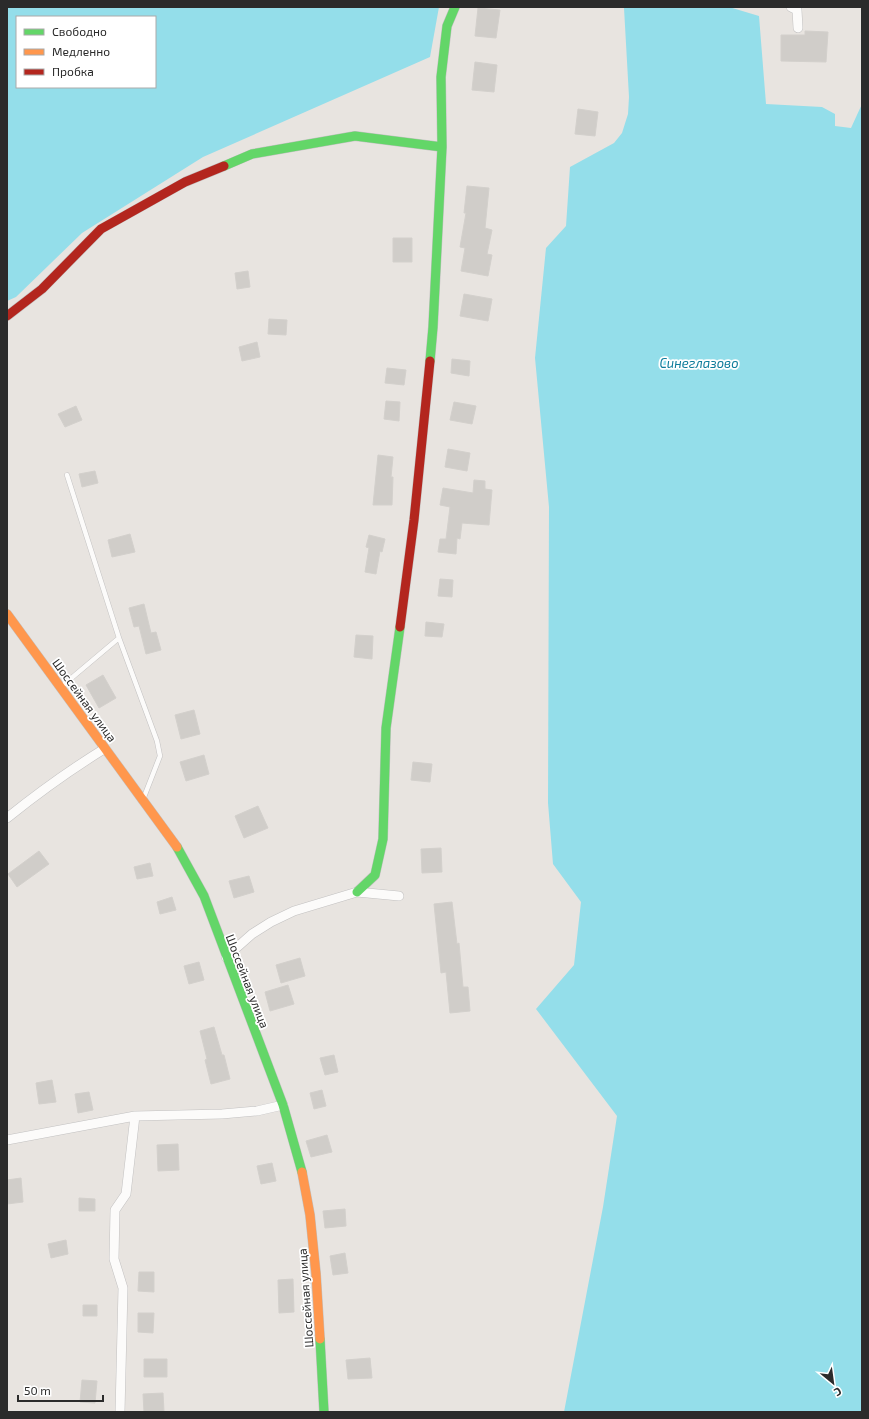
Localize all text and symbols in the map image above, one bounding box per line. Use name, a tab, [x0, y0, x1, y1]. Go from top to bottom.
legend	[16, 16, 156, 88]
text: Свободно	[52, 24, 107, 38]
text: Медленно	[52, 44, 110, 58]
text: Пробка	[52, 64, 94, 78]
water label: Синеглазово	[659, 355, 739, 371]
street label: Шоссейная улица	[49, 656, 120, 745]
street label: Шоссейная улица	[223, 932, 272, 1030]
street label: Шоссейная улица	[295, 1248, 316, 1348]
north arrow	[813, 1363, 853, 1403]
scale bar	[18, 1377, 103, 1403]
text: 50 m	[24, 1383, 51, 1397]
text: С	[832, 1385, 844, 1400]

